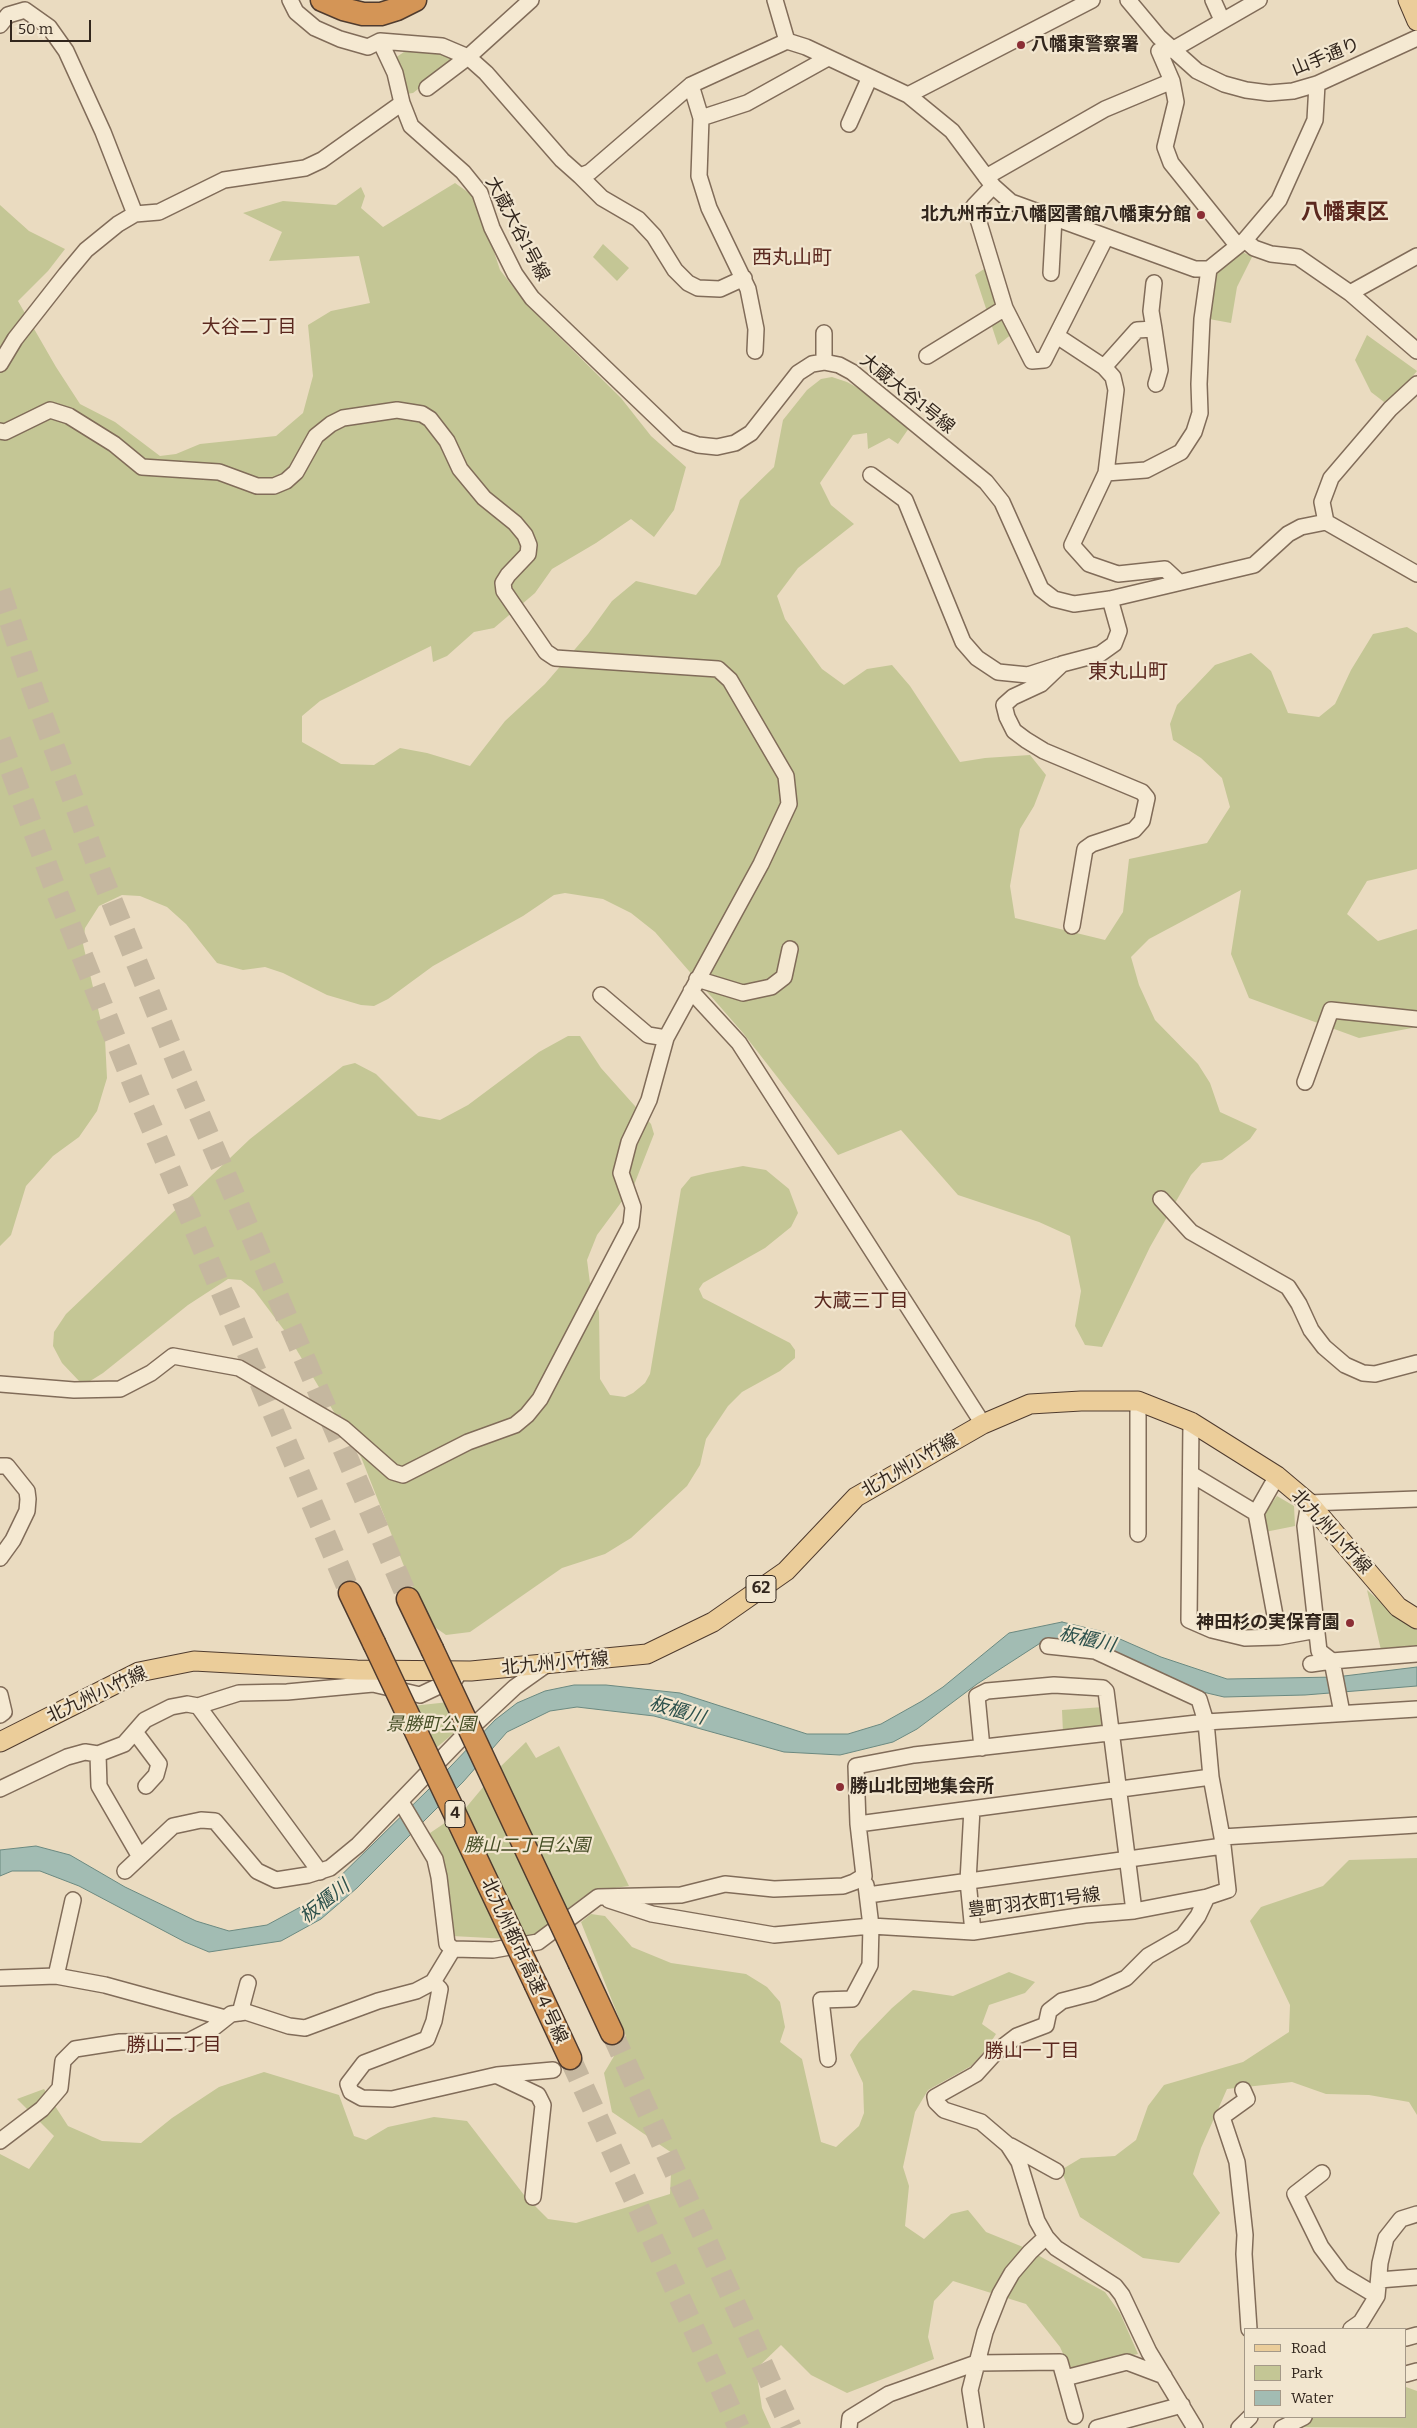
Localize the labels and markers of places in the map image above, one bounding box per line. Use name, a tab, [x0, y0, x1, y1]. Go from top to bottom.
place label: 八幡東警察署	[1031, 34, 1139, 56]
marker: 八幡東警察署	[1015, 39, 1027, 51]
place label: 北九州市立八幡図書館八幡東分館	[921, 204, 1191, 226]
marker: 北九州市立八幡図書館八幡東分館	[1195, 209, 1207, 221]
place label: 神田杉の実保育園	[1196, 1612, 1340, 1634]
marker: 神田杉の実保育園	[1344, 1617, 1356, 1629]
place label: 勝山北団地集会所	[850, 1776, 994, 1798]
marker: 勝山北団地集会所	[834, 1781, 846, 1793]

